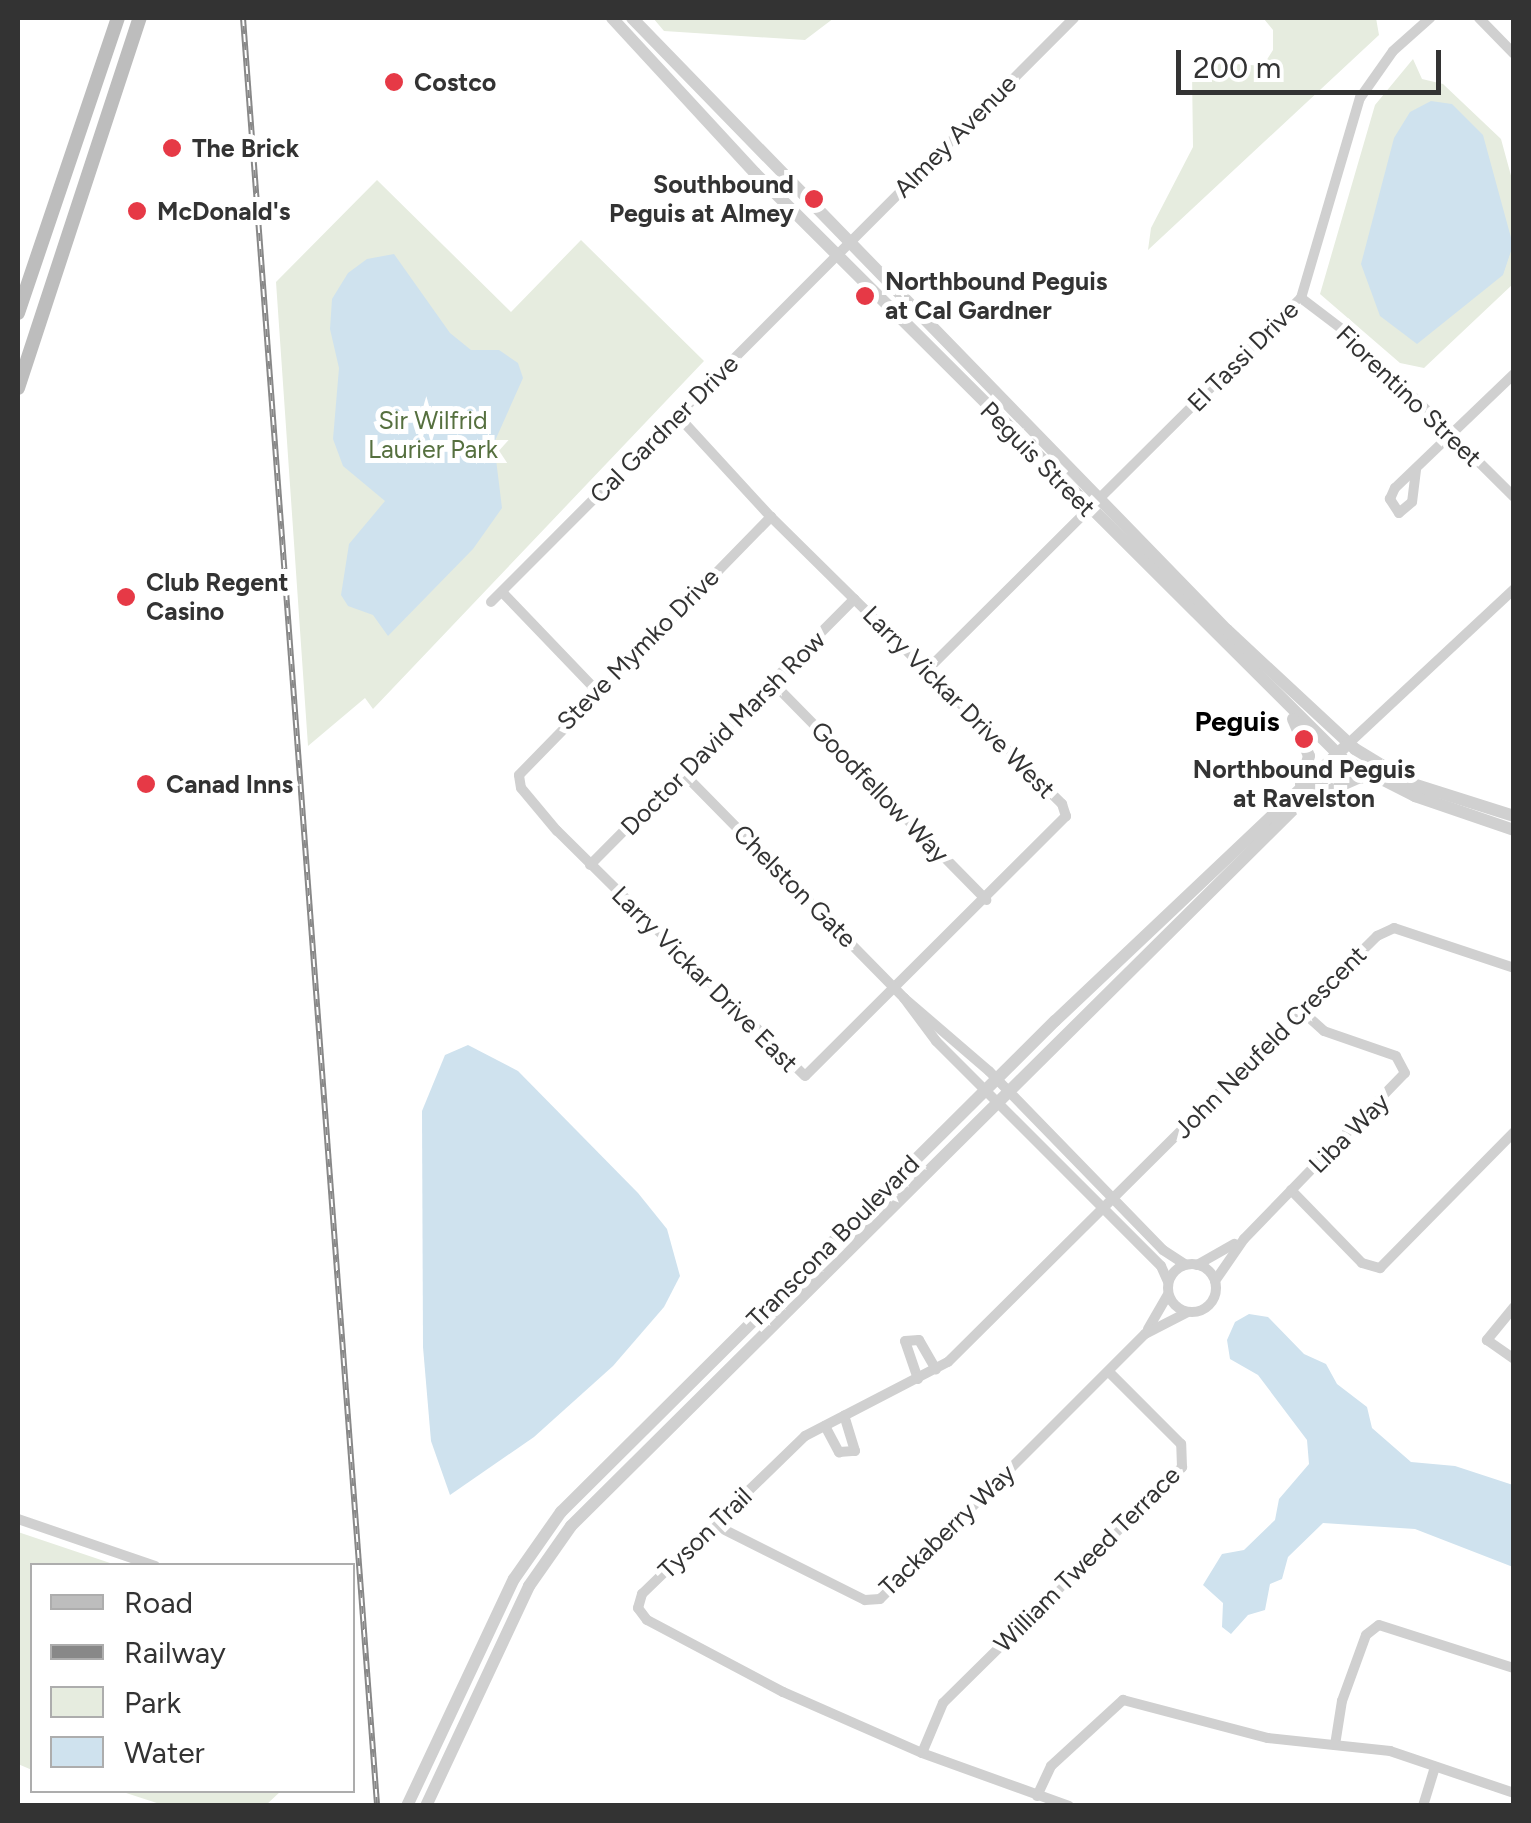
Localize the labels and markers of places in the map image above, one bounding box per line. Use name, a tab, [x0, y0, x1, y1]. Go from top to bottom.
place label: Costco	[414, 67, 496, 97]
marker: Costco	[383, 71, 405, 93]
place label: The Brick	[192, 133, 299, 163]
marker: The Brick	[161, 137, 183, 159]
place label: Southbound Peguis at Almey	[609, 170, 794, 229]
marker: Southbound Peguis at Almey	[803, 188, 825, 210]
place label: McDonald's	[157, 196, 290, 226]
marker: McDonald's	[126, 200, 148, 222]
place label: Northbound Peguis at Cal Gardner	[885, 267, 1107, 326]
marker: Northbound Peguis at Cal Gardner	[854, 285, 876, 307]
place label: Club Regent Casino	[146, 568, 288, 627]
marker: Club Regent Casino	[115, 586, 137, 608]
marker: Northbound Peguis at Ravelston	[1293, 728, 1315, 750]
place label: Northbound Peguis at Ravelston	[1193, 755, 1415, 814]
place label: Canad Inns	[166, 769, 293, 799]
marker: Canad Inns	[135, 773, 157, 795]

